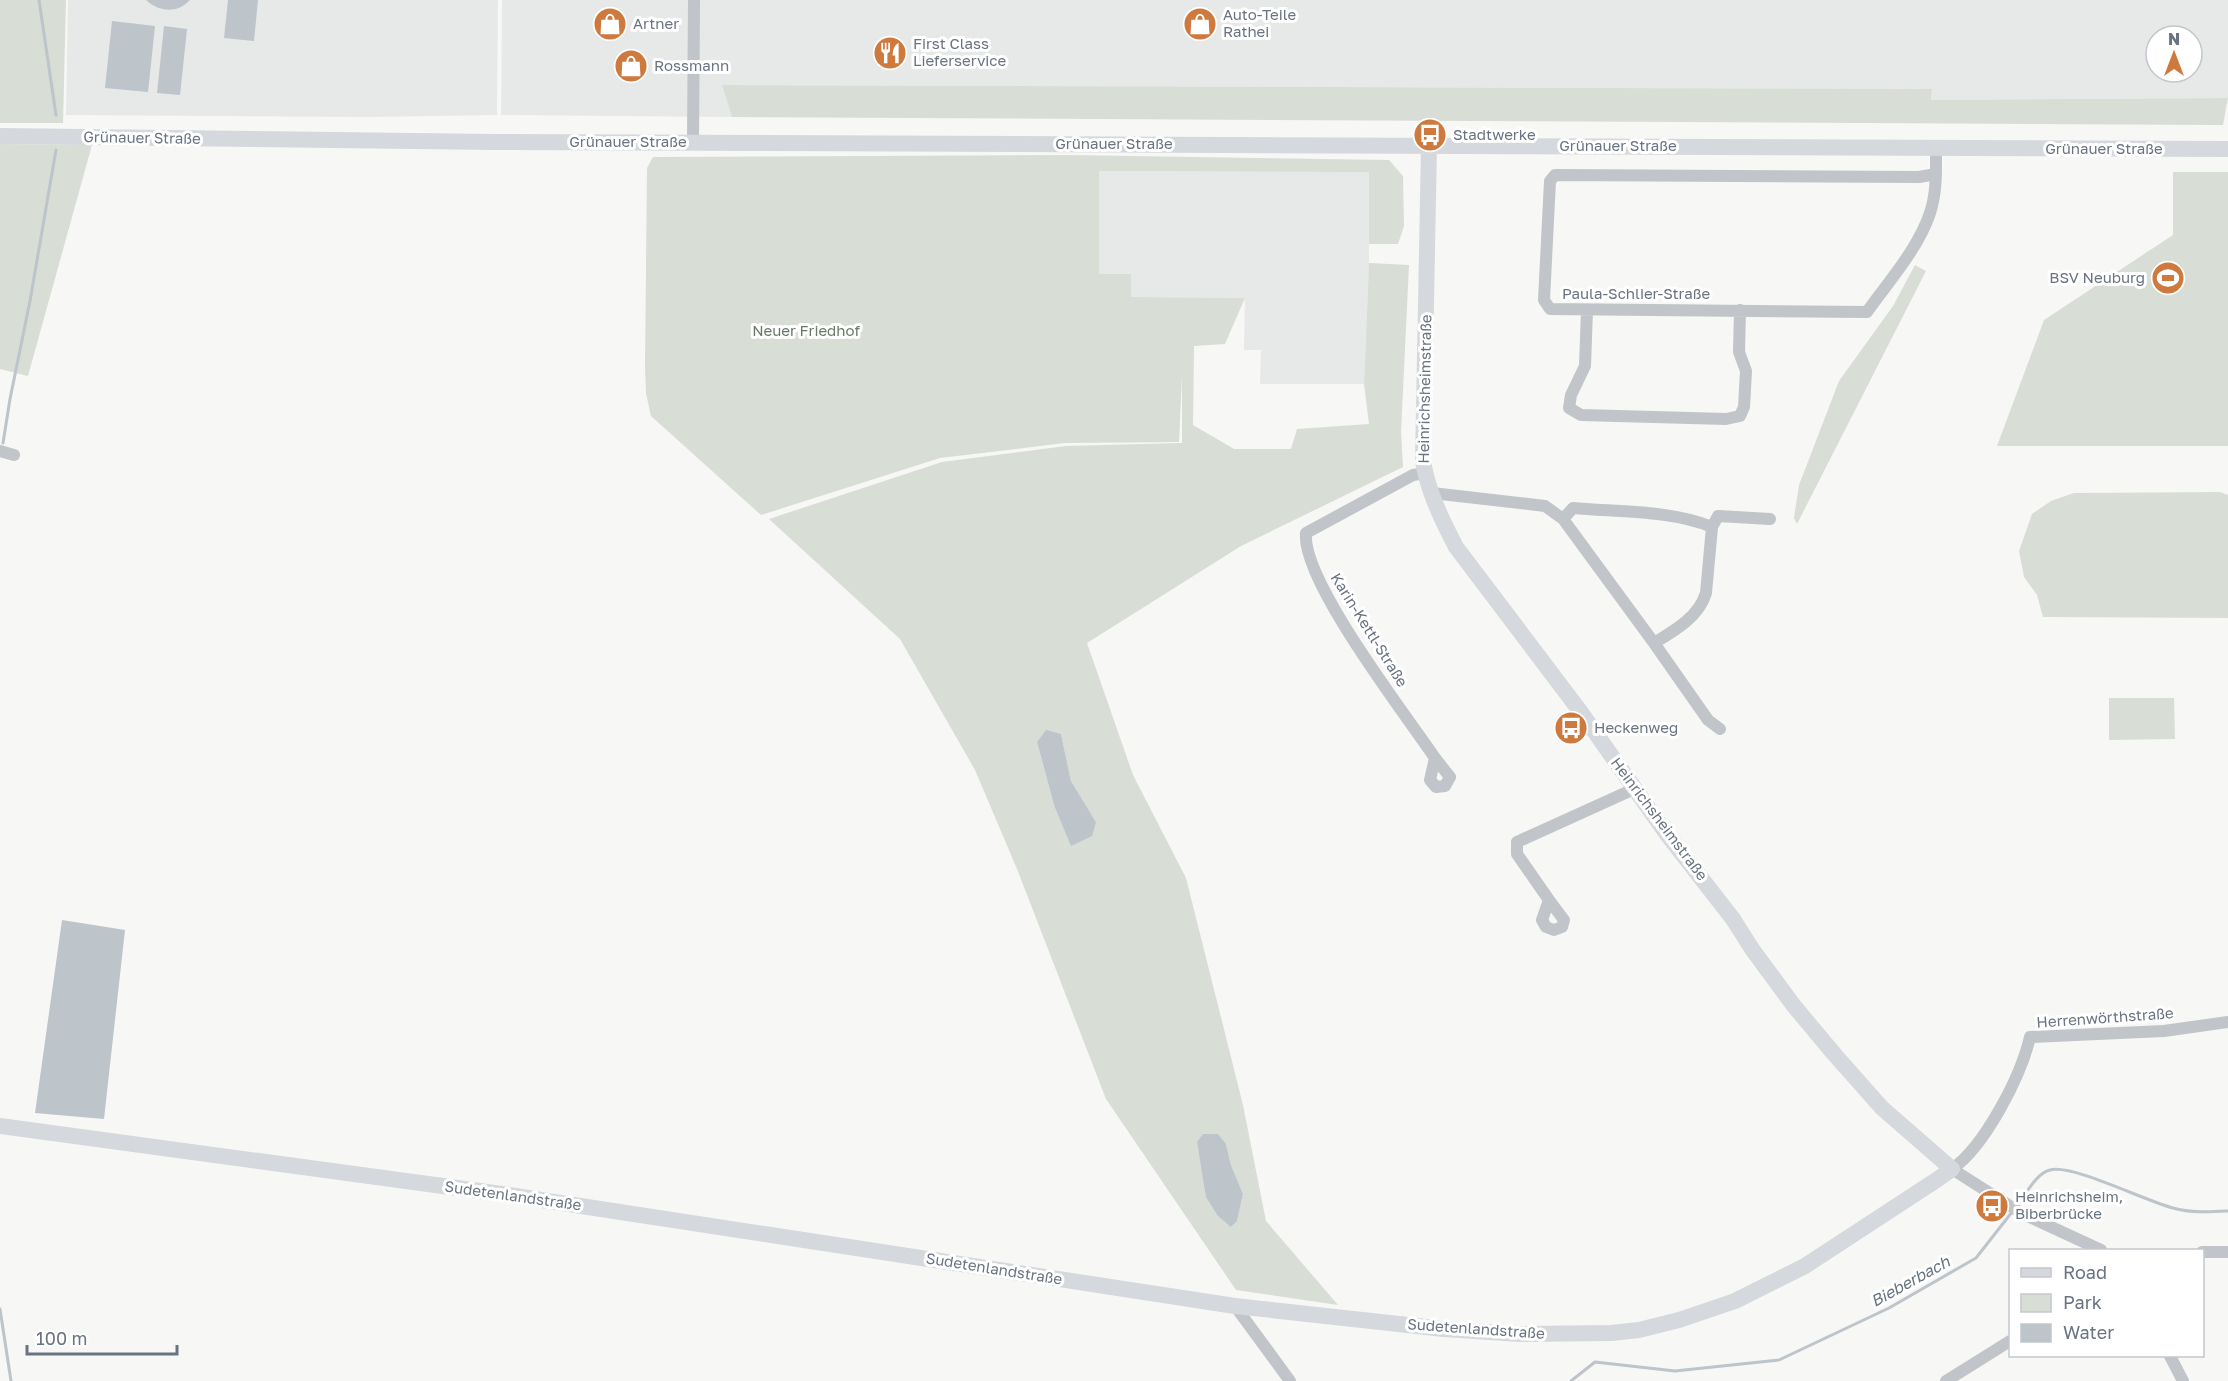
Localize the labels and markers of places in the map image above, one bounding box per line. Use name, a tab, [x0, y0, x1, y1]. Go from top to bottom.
place label: Auto-Teile Rathei	[1223, 5, 1296, 40]
shop icon: Artner	[592, 6, 628, 42]
shop icon: Auto-Teile Rathei	[1182, 6, 1218, 42]
place label: Artner	[633, 14, 679, 32]
place label: First Class Lieferservice	[913, 34, 1007, 69]
restaurant icon: First Class Lieferservice	[872, 35, 908, 71]
shop icon: Rossmann	[613, 48, 649, 84]
place label: Rossmann	[654, 56, 729, 74]
bus stop icon: Stadtwerke	[1412, 117, 1448, 153]
place label: Stadtwerke	[1453, 125, 1536, 143]
sports icon: BSV Neuburg	[2150, 260, 2186, 296]
place label: BSV Neuburg	[2049, 268, 2145, 286]
bus stop icon: Heckenweg	[1553, 710, 1589, 746]
place label: Heckenweg	[1594, 718, 1678, 736]
place label: Heinrichsheim, Biberbrücke	[2015, 1187, 2123, 1222]
bus stop icon: Heinrichsheim, Biberbrücke	[1974, 1188, 2010, 1224]

